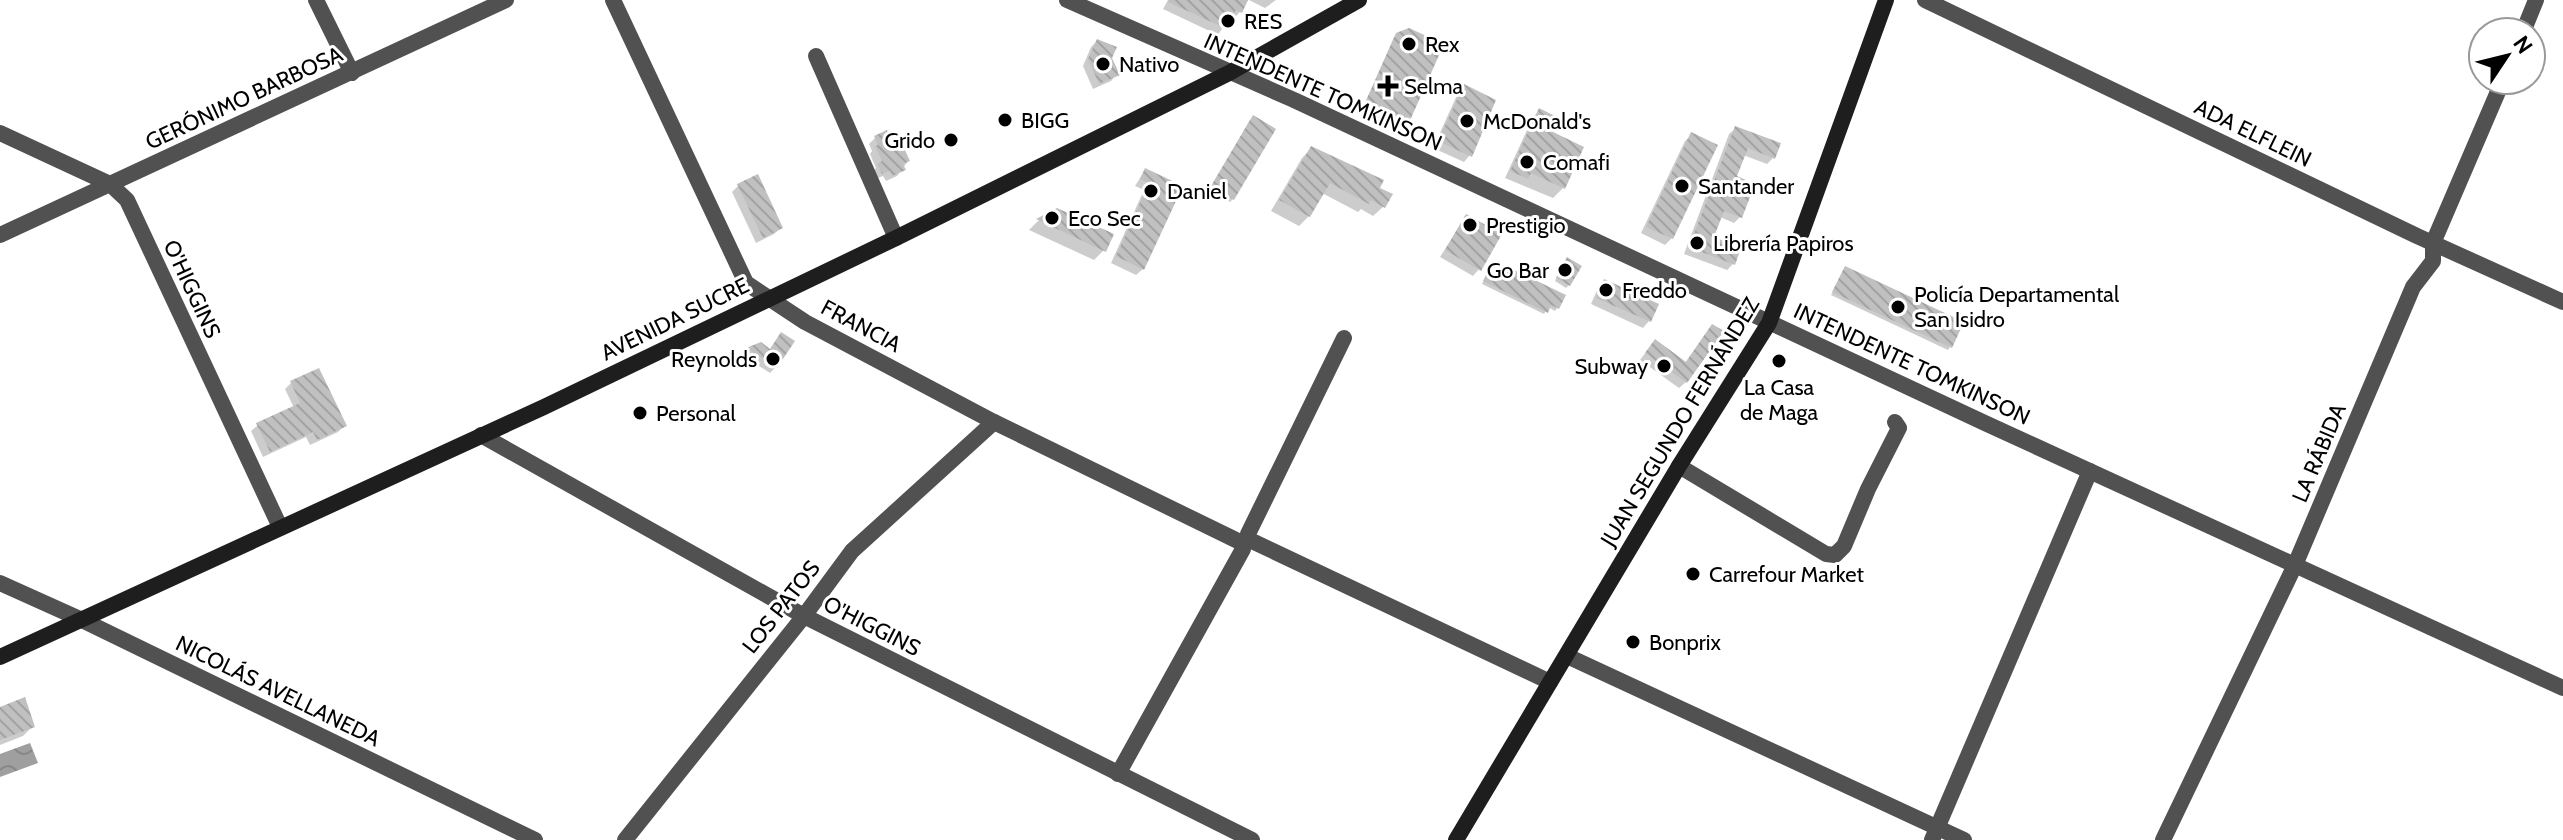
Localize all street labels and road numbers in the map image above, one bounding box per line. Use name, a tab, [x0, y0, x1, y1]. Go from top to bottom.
street label: INTENDENTE TOMKINSON	[1200, 27, 1446, 157]
street label: GERÓNIMO BARBOSA	[141, 40, 347, 156]
street label: ADA ELFLEIN	[2190, 93, 2316, 173]
street label: O'HIGGINS	[157, 236, 227, 343]
street label: AVENIDA SUCRE	[597, 272, 753, 366]
street label: JUAN SEGUNDO FERNÁNDEZ	[1594, 293, 1765, 552]
street label: FRANCIA	[816, 294, 906, 358]
street label: INTENDENTE TOMKINSON	[1790, 297, 2034, 431]
street label: LA RÁBIDA	[2286, 399, 2352, 506]
street label: LOS PATOS	[736, 555, 826, 659]
street label: O'HIGGINS	[819, 590, 925, 662]
street label: NICOLÁS AVELLANEDA	[171, 630, 385, 752]

